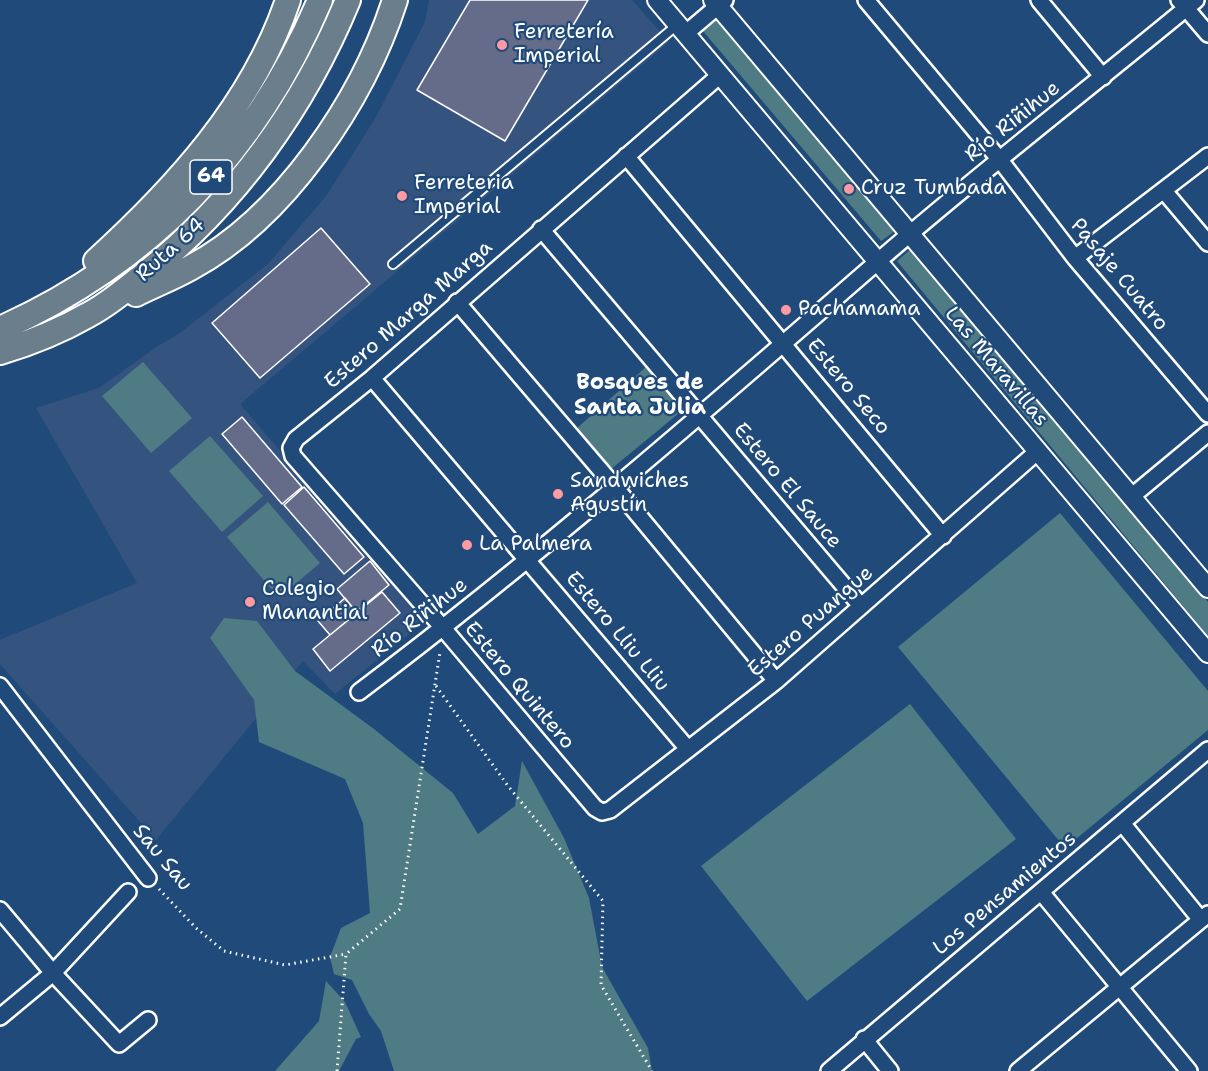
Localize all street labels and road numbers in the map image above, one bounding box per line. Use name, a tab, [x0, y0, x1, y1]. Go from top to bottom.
street label: Río Riñihue	[960, 76, 1066, 168]
road number: 64	[190, 160, 232, 194]
street label: Ruta 64	[132, 213, 210, 287]
street label: Pasaje Cuatro	[1065, 214, 1173, 336]
street label: Estero Marga Marga	[320, 235, 498, 395]
street label: Las Maravillas	[939, 302, 1053, 432]
street label: Estero Seco	[801, 334, 895, 440]
street label: Estero El Sauce	[727, 418, 847, 554]
street label: Estero Puangue	[743, 561, 879, 683]
street label: Estero Lliu Lliu	[560, 567, 674, 697]
street label: Río Riñihue	[367, 573, 473, 663]
street label: Estero Quintero	[458, 617, 580, 755]
street label: Sau Sau	[127, 819, 197, 897]
street label: Los Pensamientos	[928, 827, 1082, 961]

